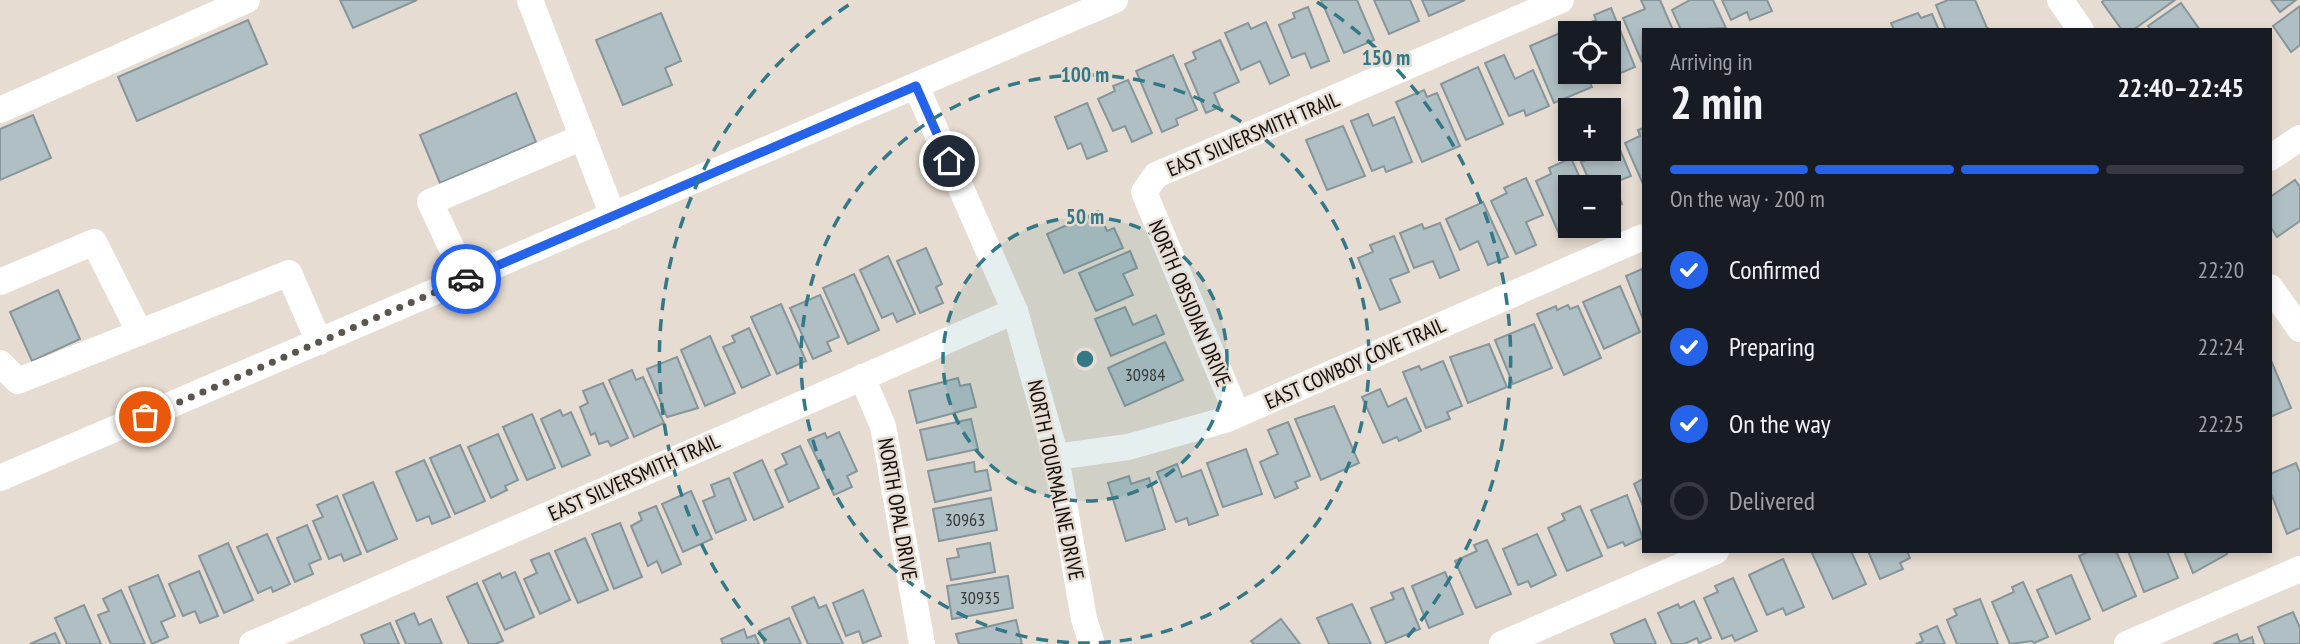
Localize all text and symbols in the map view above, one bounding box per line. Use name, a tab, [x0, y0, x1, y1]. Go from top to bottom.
map controls	[1558, 21, 1621, 238]
button: locate	[1558, 21, 1621, 84]
text: 150 m	[1362, 44, 1410, 71]
text: Arriving in	[1670, 47, 1752, 76]
text: 100 m	[1061, 61, 1109, 88]
text: 22:40–22:45	[2117, 71, 2244, 104]
text: 2 min	[1670, 72, 1763, 132]
street label: EAST SILVERSMITH TRAIL	[1163, 85, 1344, 183]
button: +	[1558, 98, 1621, 161]
pin	[919, 131, 979, 191]
icon: home	[930, 142, 968, 180]
button: −	[1558, 175, 1621, 238]
text: On the way · 200 m	[1670, 184, 1825, 213]
text: 50 m	[1066, 203, 1104, 230]
street label: NORTH OBSIDIAN DRIVE	[1143, 215, 1237, 391]
courier	[431, 244, 501, 314]
icon: check	[1670, 251, 1708, 289]
text: Confirmed	[1729, 253, 1820, 286]
text: 22:20	[2198, 255, 2244, 284]
icon: car	[447, 260, 485, 298]
street label: EAST COWBOY COVE TRAIL	[1260, 311, 1450, 415]
icon: check	[1670, 328, 1708, 366]
text: Preparing	[1729, 330, 1815, 363]
text: 22:24	[2198, 332, 2244, 361]
centre of rings	[1073, 347, 1097, 371]
house number: 30984	[1125, 363, 1165, 386]
street label: NORTH TOURMALINE DRIVE	[1022, 377, 1090, 583]
pin	[115, 387, 175, 447]
icon: bag	[126, 398, 164, 436]
icon: check	[1670, 405, 1708, 443]
text: On the way	[1729, 407, 1831, 440]
text: 22:25	[2198, 409, 2244, 438]
street label: EAST SILVERSMITH TRAIL	[544, 427, 724, 527]
street label: NORTH OPAL DRIVE	[872, 436, 924, 582]
text: Delivered	[1729, 484, 1815, 517]
house number: 30963	[945, 508, 985, 531]
house number: 30935	[960, 586, 1000, 609]

